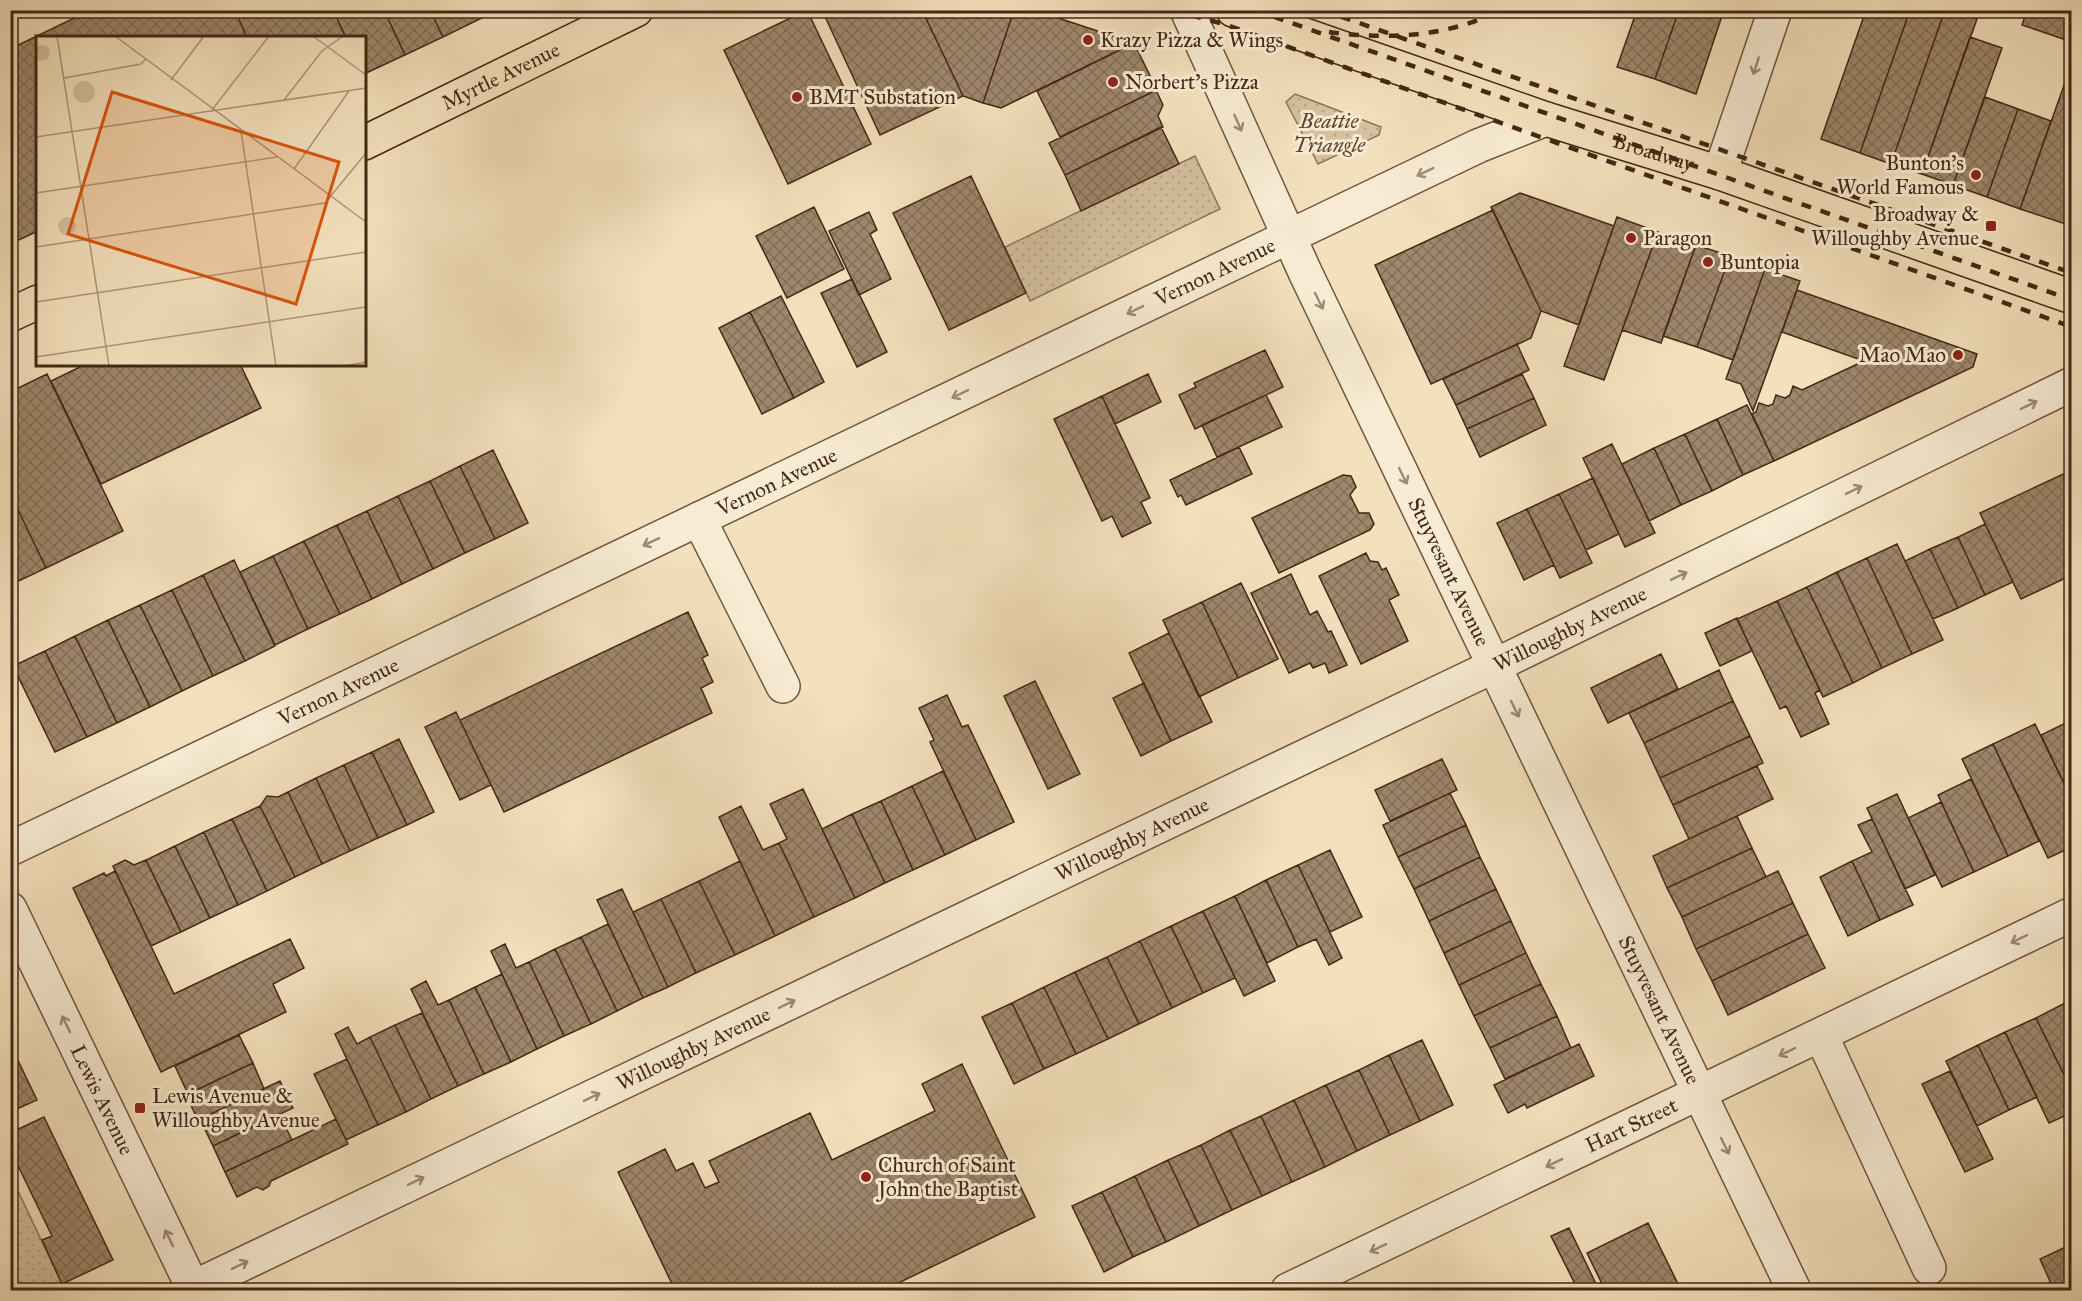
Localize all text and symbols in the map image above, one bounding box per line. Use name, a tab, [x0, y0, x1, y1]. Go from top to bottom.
place label: Krazy Pizza & Wings	[1100, 27, 1283, 53]
marker: Krazy Pizza & Wings	[1081, 33, 1095, 47]
inset map	[36, 36, 366, 366]
street label: Myrtle Avenue	[437, 36, 564, 116]
one-way arrow	[1750, 56, 1761, 75]
place label: Norbert's Pizza	[1125, 69, 1259, 95]
marker: Norbert's Pizza	[1106, 75, 1120, 89]
place label: BMT Substation	[809, 84, 956, 110]
marker: BMT Substation	[790, 90, 804, 104]
park label: Beattie Triangle	[1293, 108, 1366, 158]
one-way arrow	[1232, 114, 1244, 132]
street label: Broadway	[1610, 128, 1698, 178]
place label: Bunton's World Famous	[1837, 150, 1964, 200]
one-way arrow	[1417, 167, 1435, 178]
marker: Bunton's World Famous	[1969, 168, 1983, 182]
place label: Broadway & Willoughby Avenue	[1811, 201, 1979, 251]
marker: Broadway & Willoughby Avenue	[1984, 219, 1998, 233]
place label: Paragon	[1643, 225, 1712, 251]
marker: Paragon	[1624, 231, 1638, 245]
street label: Vernon Avenue	[1149, 232, 1280, 312]
place label: Buntopia	[1720, 249, 1800, 275]
marker: Buntopia	[1701, 255, 1715, 269]
one-way arrow	[1313, 291, 1325, 309]
one-way arrow	[1127, 304, 1145, 316]
place label: Mao Mao	[1859, 342, 1946, 368]
marker: Mao Mao	[1951, 348, 1965, 362]
one-way arrow	[951, 389, 969, 401]
one-way arrow	[2020, 398, 2038, 410]
street label: Vernon Avenue	[711, 442, 841, 522]
one-way arrow	[1398, 467, 1410, 485]
one-way arrow	[1844, 484, 1862, 495]
street label: Stuyvesant Avenue	[1402, 493, 1496, 651]
one-way arrow	[643, 536, 661, 548]
one-way arrow	[1669, 569, 1687, 581]
street label: Willoughby Avenue	[1489, 580, 1651, 677]
street label: Vernon Avenue	[273, 652, 403, 732]
one-way arrow	[1509, 700, 1521, 718]
street label: Willoughby Avenue	[1051, 791, 1213, 887]
street label: Stuyvesant Avenue	[1613, 931, 1706, 1089]
one-way arrow	[2010, 934, 2028, 946]
one-way arrow	[778, 997, 796, 1009]
street label: Willoughby Avenue	[612, 1001, 775, 1096]
one-way arrow	[59, 1016, 71, 1034]
street label: Lewis Avenue	[65, 1041, 140, 1159]
one-way arrow	[1778, 1046, 1796, 1058]
place label: Lewis Avenue & Willoughby Avenue	[152, 1083, 320, 1133]
one-way arrow	[583, 1090, 601, 1102]
street label: Hart Street	[1581, 1092, 1682, 1158]
marker: Lewis Avenue & Willoughby Avenue	[133, 1101, 147, 1115]
one-way arrow	[1719, 1137, 1731, 1155]
place label: Church of Saint John the Baptist	[876, 1152, 1019, 1202]
one-way arrow	[1545, 1158, 1563, 1170]
marker: Church of Saint John the Baptist	[859, 1170, 873, 1184]
one-way arrow	[407, 1175, 425, 1187]
one-way arrow	[162, 1229, 174, 1247]
one-way arrow	[1370, 1242, 1388, 1254]
one-way arrow	[231, 1259, 249, 1271]

